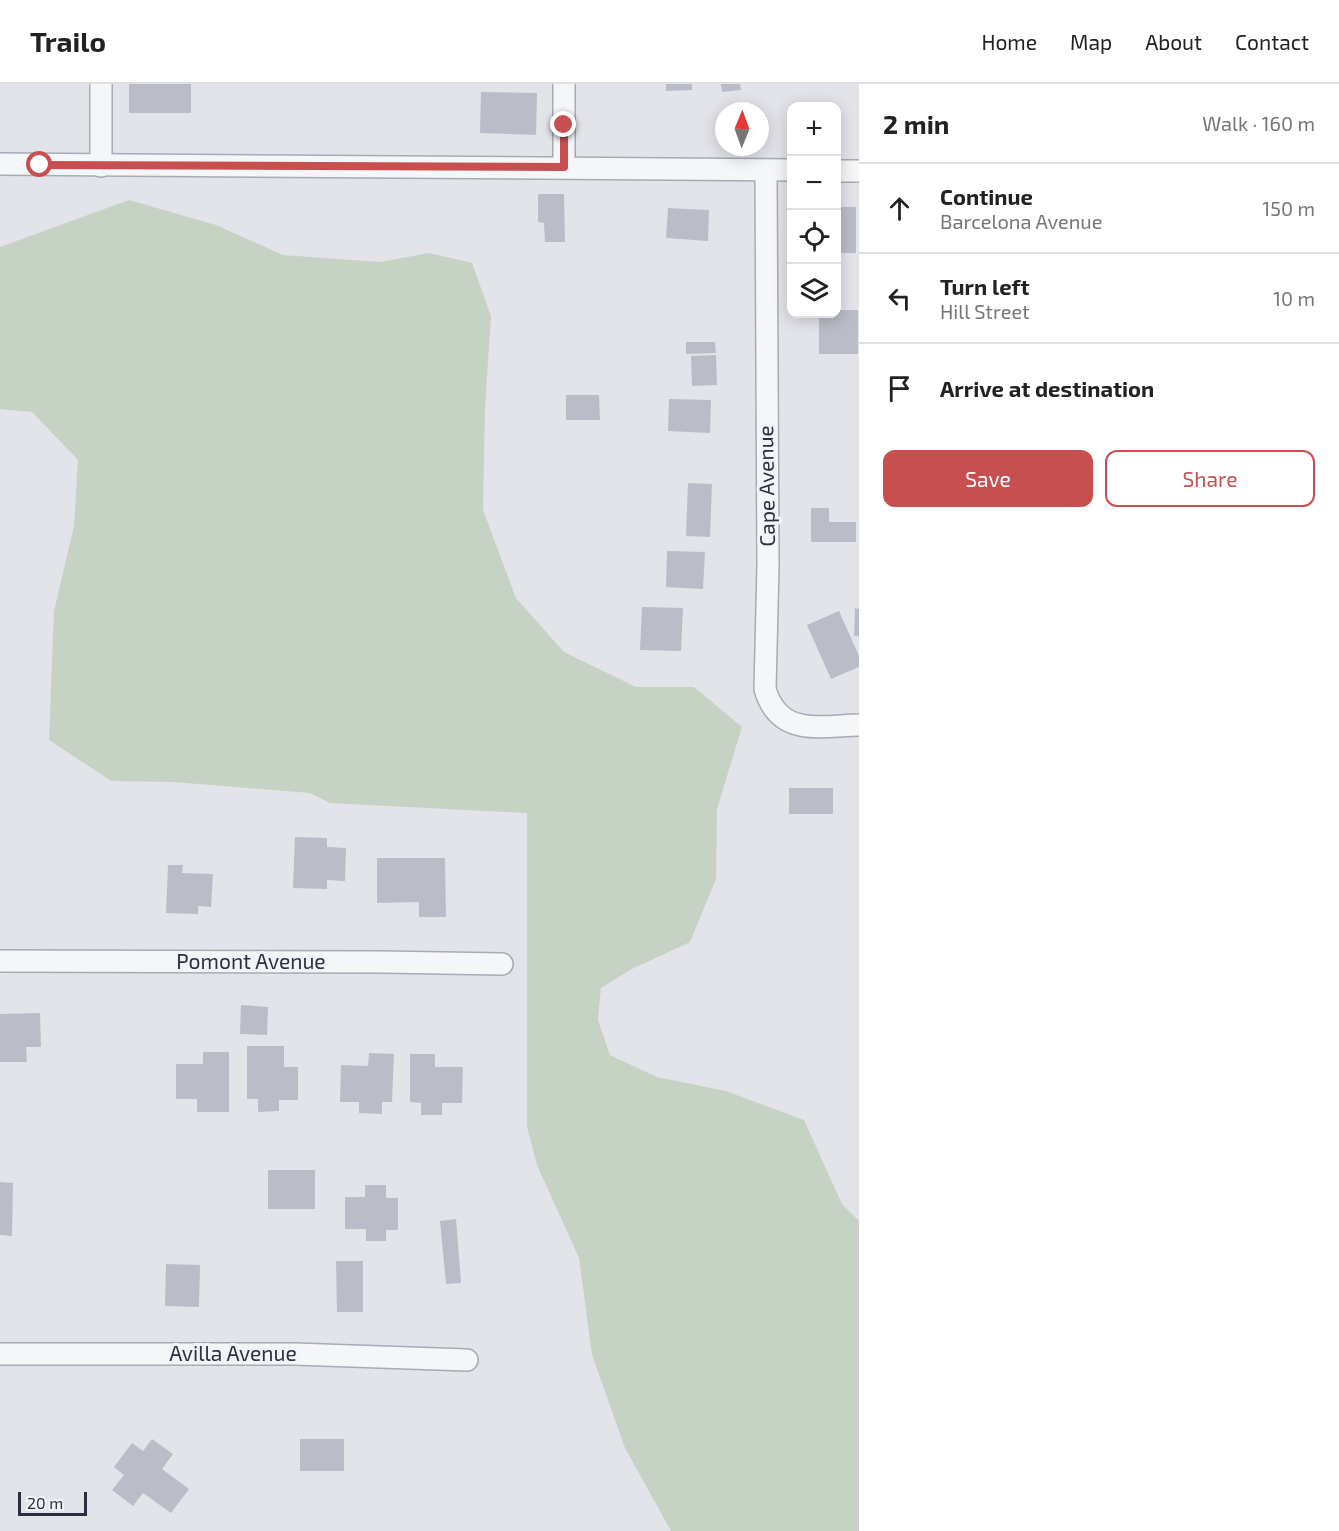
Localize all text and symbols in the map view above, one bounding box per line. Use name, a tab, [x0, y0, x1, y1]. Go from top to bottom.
text: Trailo	[30, 24, 106, 58]
text: Home	[981, 29, 1037, 54]
text: Map	[1070, 29, 1112, 54]
text: About	[1145, 29, 1202, 54]
text: Contact	[1235, 29, 1309, 54]
north arrow	[715, 102, 769, 156]
map controls	[787, 102, 841, 318]
button: +	[787, 102, 841, 156]
text: 2 min	[883, 108, 949, 139]
route end	[550, 111, 576, 137]
text: Walk · 160 m	[1202, 111, 1315, 135]
route start	[26, 151, 52, 177]
button: −	[787, 156, 841, 210]
text: Continue	[940, 183, 1033, 209]
icon: ahead	[883, 192, 916, 225]
text: 150 m	[1262, 196, 1315, 220]
text: Barcelona Avenue	[940, 209, 1102, 233]
button: locate	[787, 210, 841, 264]
button: layers	[787, 264, 841, 318]
text: Turn left	[940, 273, 1029, 299]
icon: left	[883, 282, 916, 315]
text: 10 m	[1273, 286, 1315, 310]
text: Hill Street	[940, 299, 1030, 323]
icon: arrive	[883, 372, 916, 405]
text: Arrive at destination	[940, 375, 1154, 401]
street label: Cape Avenue	[752, 425, 779, 547]
button: Save	[883, 450, 1093, 507]
button: Share	[1105, 450, 1315, 507]
street label: Pomont Avenue	[176, 948, 326, 973]
street label: Avilla Avenue	[169, 1340, 297, 1365]
scale bar	[18, 1489, 87, 1516]
text: 20 m	[27, 1493, 63, 1512]

